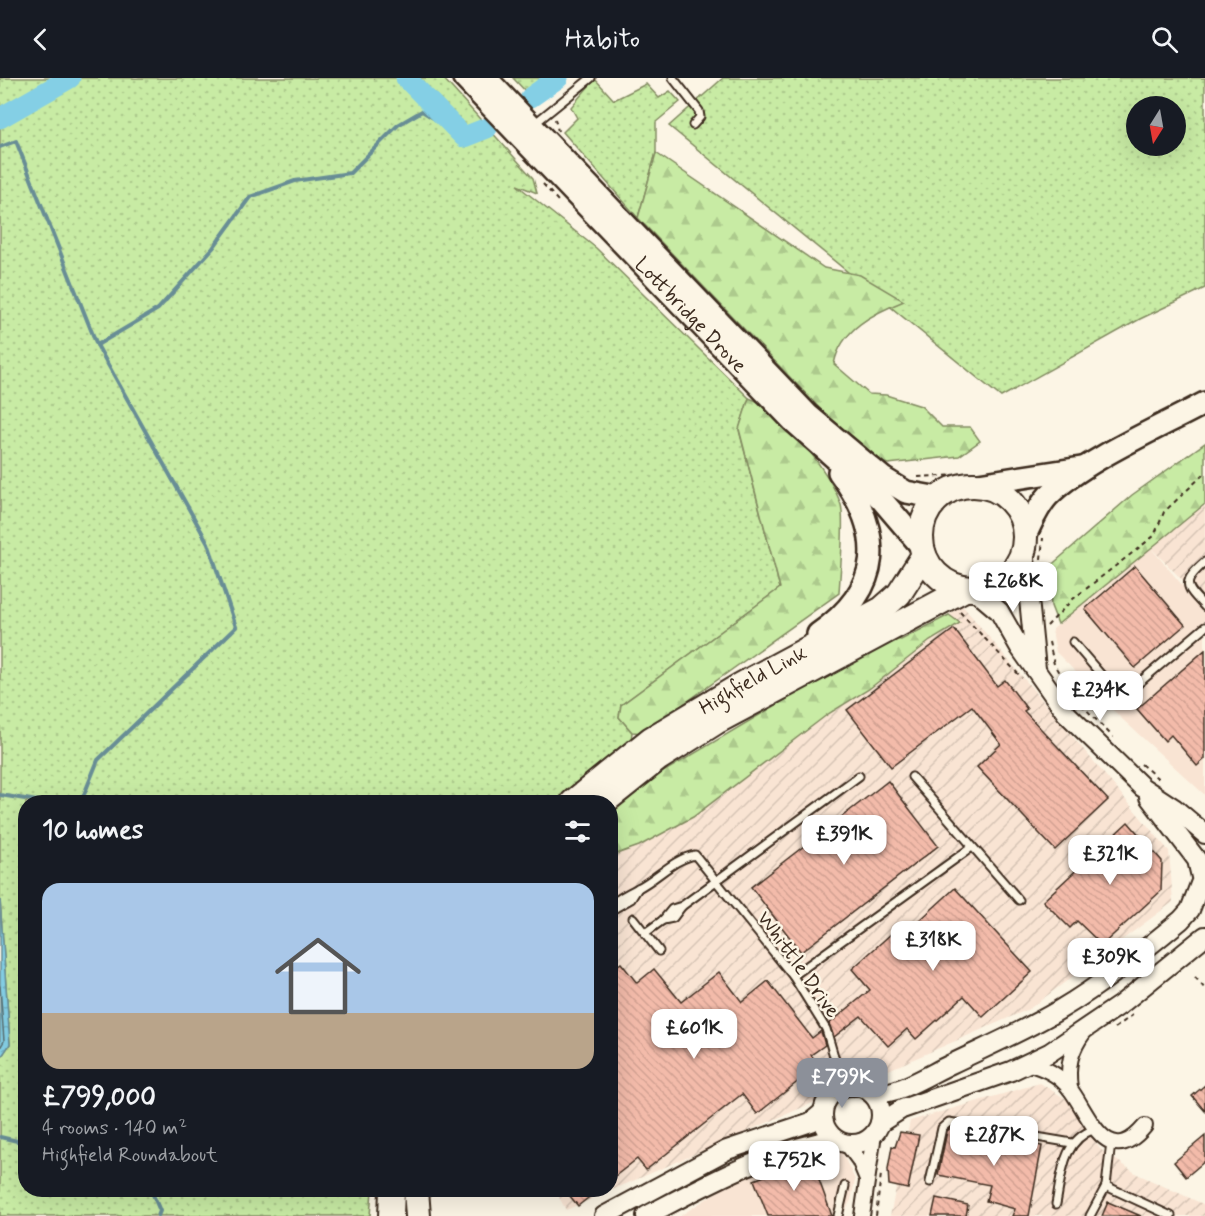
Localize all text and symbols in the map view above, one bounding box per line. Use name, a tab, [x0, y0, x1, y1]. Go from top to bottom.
text: Habito	[565, 22, 640, 57]
icon: back	[24, 23, 57, 56]
icon: search	[1148, 23, 1181, 56]
north arrow	[1126, 96, 1186, 156]
map controls	[1126, 96, 1186, 156]
street label: Lottbridge Drove	[628, 251, 753, 380]
pin: £268K	[971, 562, 1055, 613]
text: £268K	[983, 568, 1043, 595]
street label: Highfield Link	[694, 639, 812, 722]
pin: £234K	[1058, 671, 1142, 722]
text: £234K	[1071, 677, 1129, 704]
text: 10 homes	[42, 814, 143, 848]
icon: filters	[561, 815, 594, 848]
pin: £391K	[802, 815, 886, 866]
text: £391K	[816, 821, 872, 848]
pin: £321K	[1068, 835, 1152, 886]
text: £321K	[1082, 841, 1138, 868]
street label: Whittle Drive	[750, 906, 847, 1024]
pin: £318K	[891, 921, 975, 972]
icon: home	[264, 922, 372, 1030]
text: £318K	[905, 927, 961, 954]
pin: £309K	[1069, 938, 1153, 989]
text: £309K	[1081, 944, 1141, 971]
pin: £601K	[652, 1009, 736, 1060]
text: £601K	[665, 1015, 723, 1042]
pin: £799K	[800, 1058, 884, 1109]
text: £799K	[811, 1064, 873, 1091]
text: £799,000	[42, 1081, 156, 1115]
text: 4 rooms · 140 m²	[42, 1115, 187, 1142]
pin: £287K	[952, 1116, 1036, 1167]
text: £287K	[964, 1122, 1024, 1149]
pin: £752K	[752, 1141, 836, 1192]
text: Highfield Roundabout	[42, 1142, 218, 1169]
text: £752K	[763, 1147, 825, 1174]

